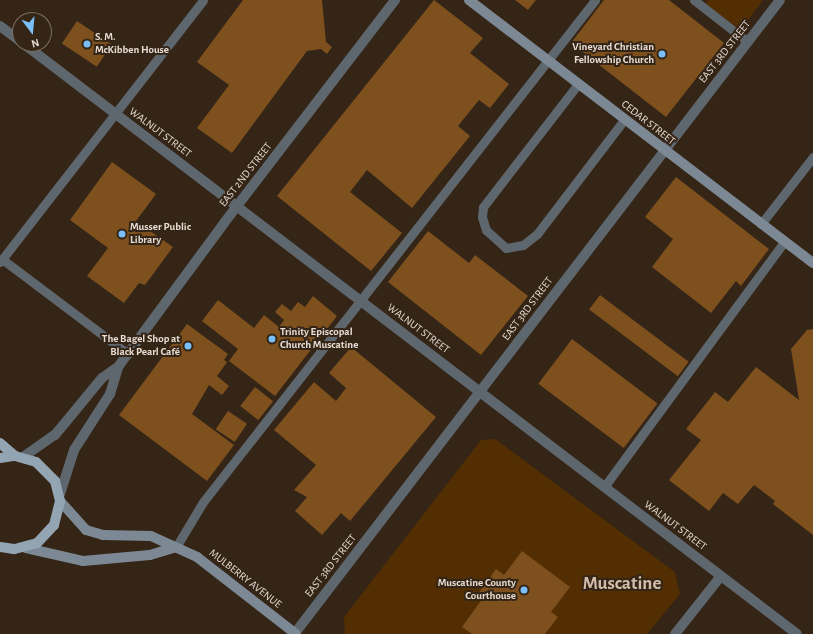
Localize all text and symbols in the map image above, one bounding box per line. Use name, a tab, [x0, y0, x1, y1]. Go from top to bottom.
north arrow	[12, 12, 52, 52]
street label: EAST 3RD STREET	[696, 18, 754, 86]
place label: S. M. McKibben House	[95, 31, 169, 57]
text: N	[30, 37, 40, 49]
marker: S. M. McKibben House	[82, 39, 92, 49]
place label: Vineyard Christian Fellowship Church	[572, 41, 654, 67]
marker: Vineyard Christian Fellowship Church	[657, 49, 667, 59]
street label: CEDAR STREET	[618, 98, 678, 148]
street label: WALNUT STREET	[126, 105, 194, 161]
street label: EAST 2ND STREET	[217, 140, 275, 210]
place label: Musser Public Library	[130, 221, 191, 247]
marker: Musser Public Library	[117, 229, 127, 239]
street label: EAST 3RD STREET	[500, 275, 556, 343]
street label: WALNUT STREET	[384, 301, 452, 357]
place label: Trinity Episcopal Church Muscatine	[280, 326, 358, 352]
place label: The Bagel Shop at Black Pearl Café	[102, 333, 180, 359]
marker: Trinity Episcopal Church Muscatine	[267, 334, 277, 344]
marker: The Bagel Shop at Black Pearl Café	[183, 341, 193, 351]
street label: WALNUT STREET	[641, 498, 709, 554]
street label: EAST 3RD STREET	[302, 532, 360, 600]
street label: MULBERRY AVENUE	[206, 547, 284, 611]
district label: Muscatine	[583, 573, 661, 595]
place label: Muscatine County Courthouse	[438, 577, 516, 603]
marker: Muscatine County Courthouse	[519, 585, 529, 595]

